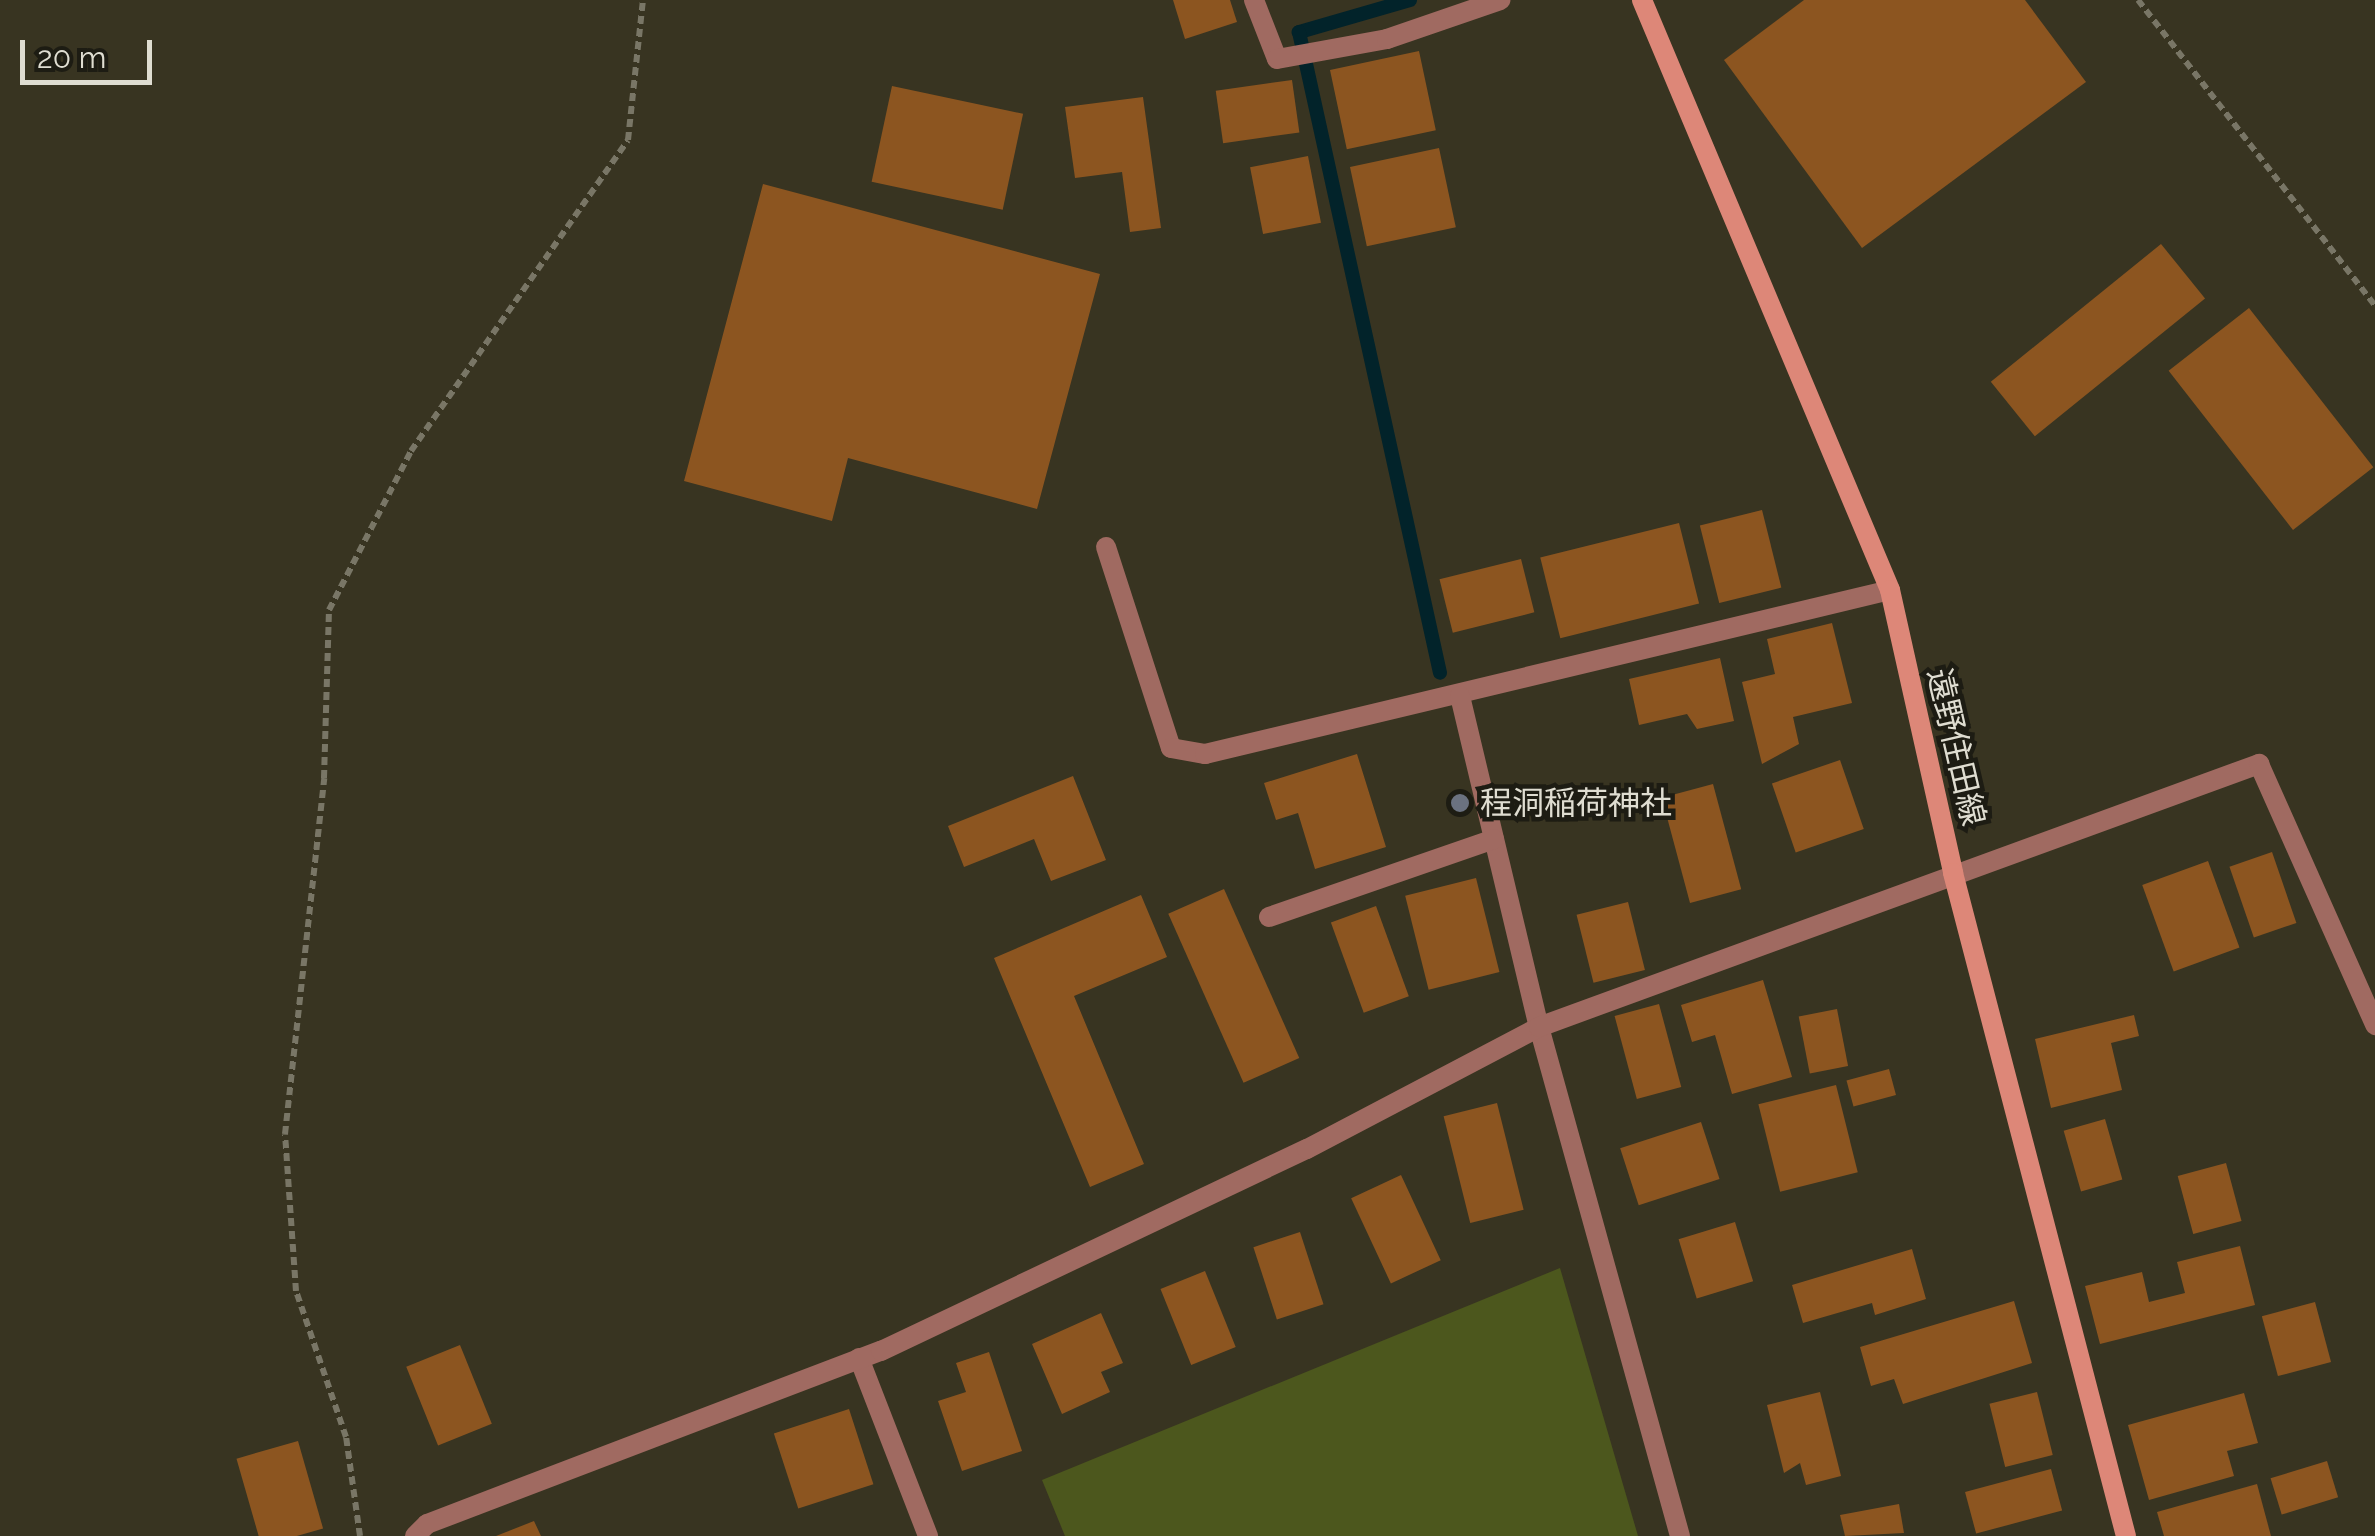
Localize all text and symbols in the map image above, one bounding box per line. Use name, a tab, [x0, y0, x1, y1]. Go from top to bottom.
scale bar	[25, 20, 158, 82]
text: 20 m	[37, 40, 106, 75]
street label: 遠野住田線	[1919, 665, 1993, 829]
place label: 程洞稲荷神社	[1480, 784, 1672, 822]
marker: 程洞稲荷神社	[1449, 792, 1471, 814]

